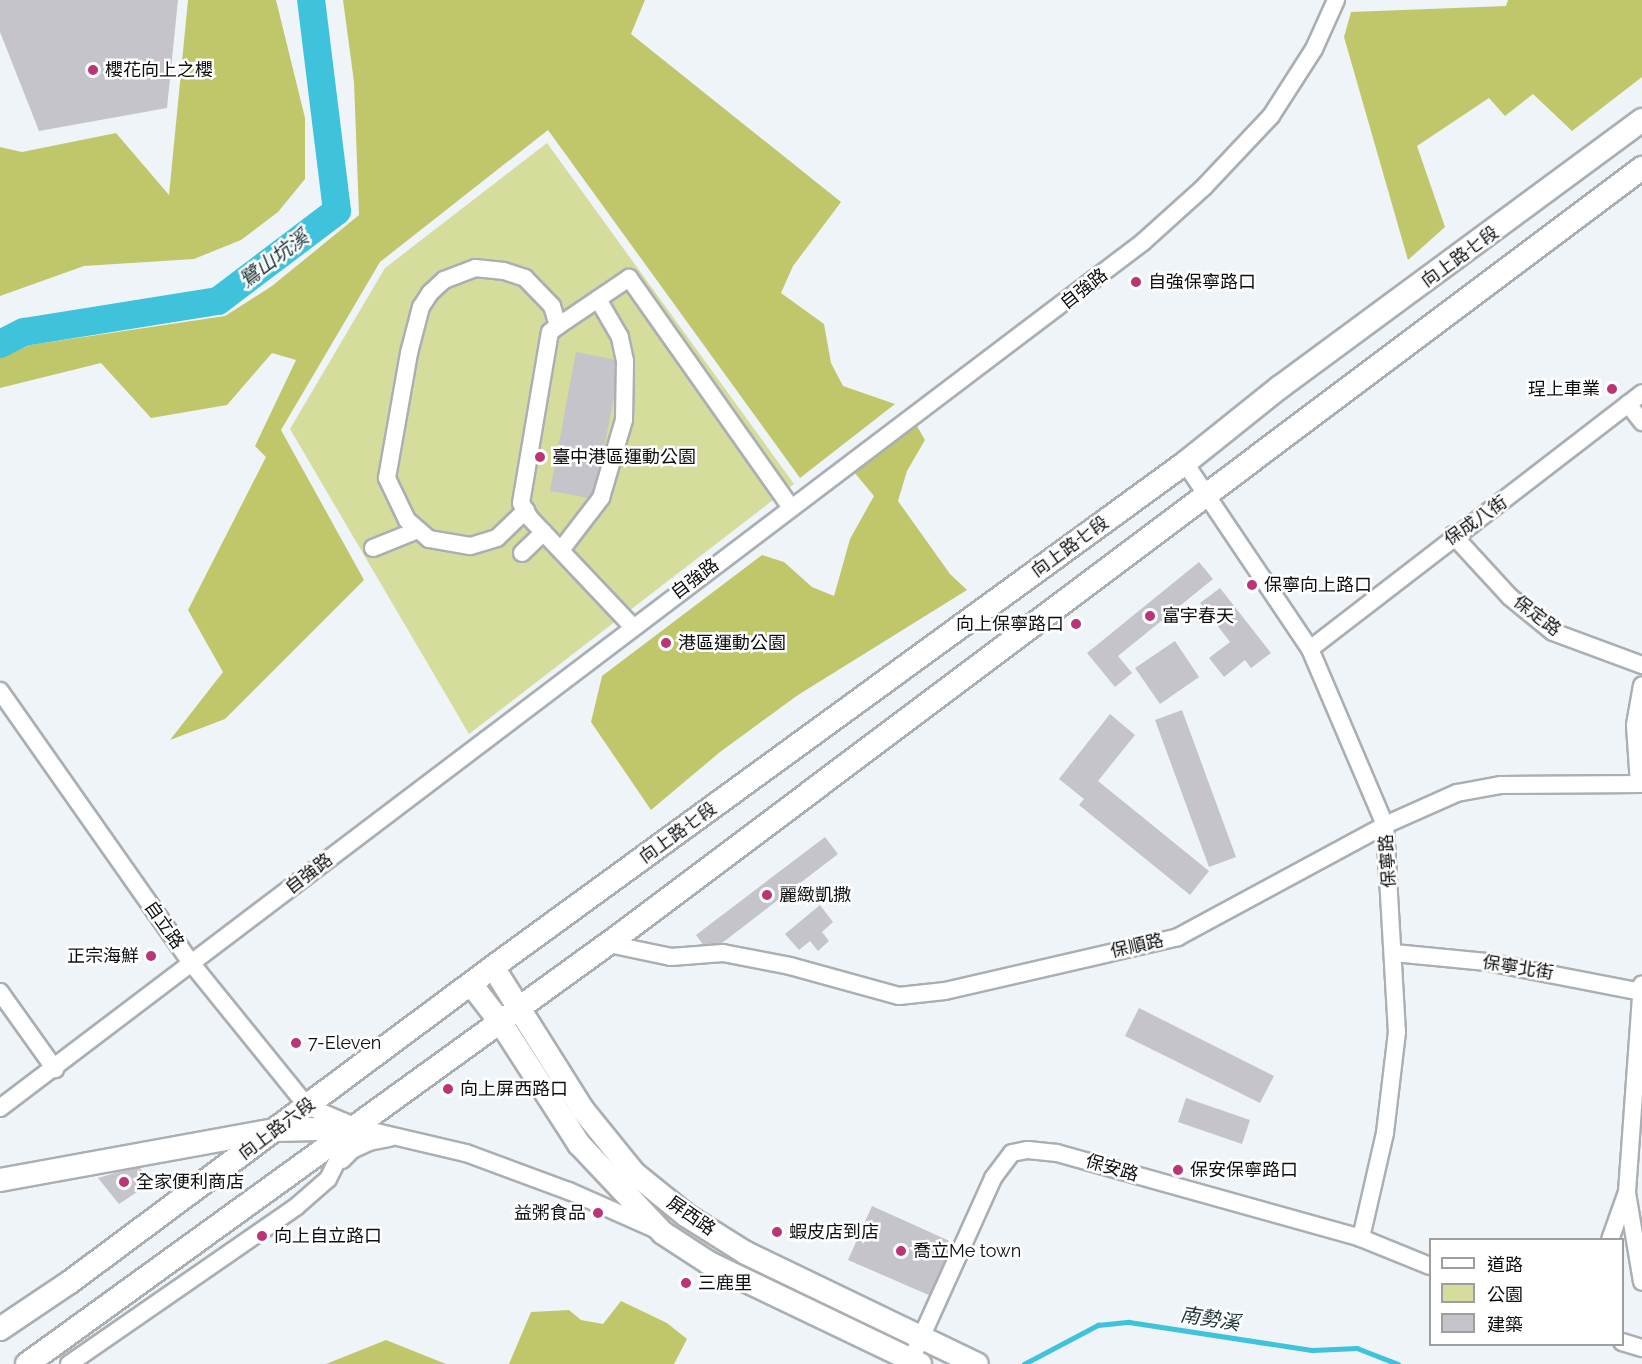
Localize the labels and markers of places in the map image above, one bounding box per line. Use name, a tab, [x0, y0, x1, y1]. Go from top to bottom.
place label: 櫻花向上之櫻	[105, 59, 213, 81]
marker: 櫻花向上之櫻	[86, 63, 100, 77]
place label: 自強保寧路口	[1148, 271, 1256, 293]
marker: 自強保寧路口	[1129, 275, 1143, 289]
place label: 珵上車業	[1528, 378, 1600, 400]
marker: 珵上車業	[1605, 382, 1619, 396]
place label: 臺中港區運動公園	[552, 446, 696, 468]
marker: 臺中港區運動公園	[533, 450, 547, 464]
place label: 保寧向上路口	[1264, 574, 1372, 596]
marker: 保寧向上路口	[1245, 578, 1259, 592]
place label: 富宇春天	[1162, 605, 1234, 627]
marker: 富宇春天	[1143, 609, 1157, 623]
place label: 向上保寧路口	[956, 613, 1064, 635]
marker: 向上保寧路口	[1069, 617, 1083, 631]
place label: 港區運動公園	[678, 632, 786, 654]
marker: 港區運動公園	[659, 636, 673, 650]
place label: 麗緻凱撒	[779, 884, 851, 906]
marker: 麗緻凱撒	[760, 888, 774, 902]
place label: 正宗海鮮	[67, 945, 139, 967]
marker: 正宗海鮮	[144, 949, 158, 963]
place label: 7-Eleven	[308, 1032, 381, 1054]
marker: 7-Eleven	[289, 1036, 303, 1050]
place label: 向上屏西路口	[460, 1078, 568, 1100]
marker: 向上屏西路口	[441, 1082, 455, 1096]
place label: 保安保寧路口	[1190, 1159, 1298, 1181]
marker: 保安保寧路口	[1171, 1163, 1185, 1177]
place label: 全家便利商店	[136, 1171, 244, 1193]
marker: 全家便利商店	[117, 1175, 131, 1189]
place label: 益粥食品	[514, 1202, 586, 1224]
marker: 益粥食品	[591, 1206, 605, 1220]
place label: 蝦皮店到店	[789, 1221, 879, 1243]
place label: 向上自立路口	[274, 1225, 382, 1247]
marker: 蝦皮店到店	[770, 1225, 784, 1239]
marker: 向上自立路口	[255, 1229, 269, 1243]
place label: 喬立Me town	[913, 1240, 1021, 1262]
marker: 喬立Me town	[894, 1244, 908, 1258]
place label: 三鹿里	[698, 1272, 752, 1294]
marker: 三鹿里	[679, 1276, 693, 1290]

